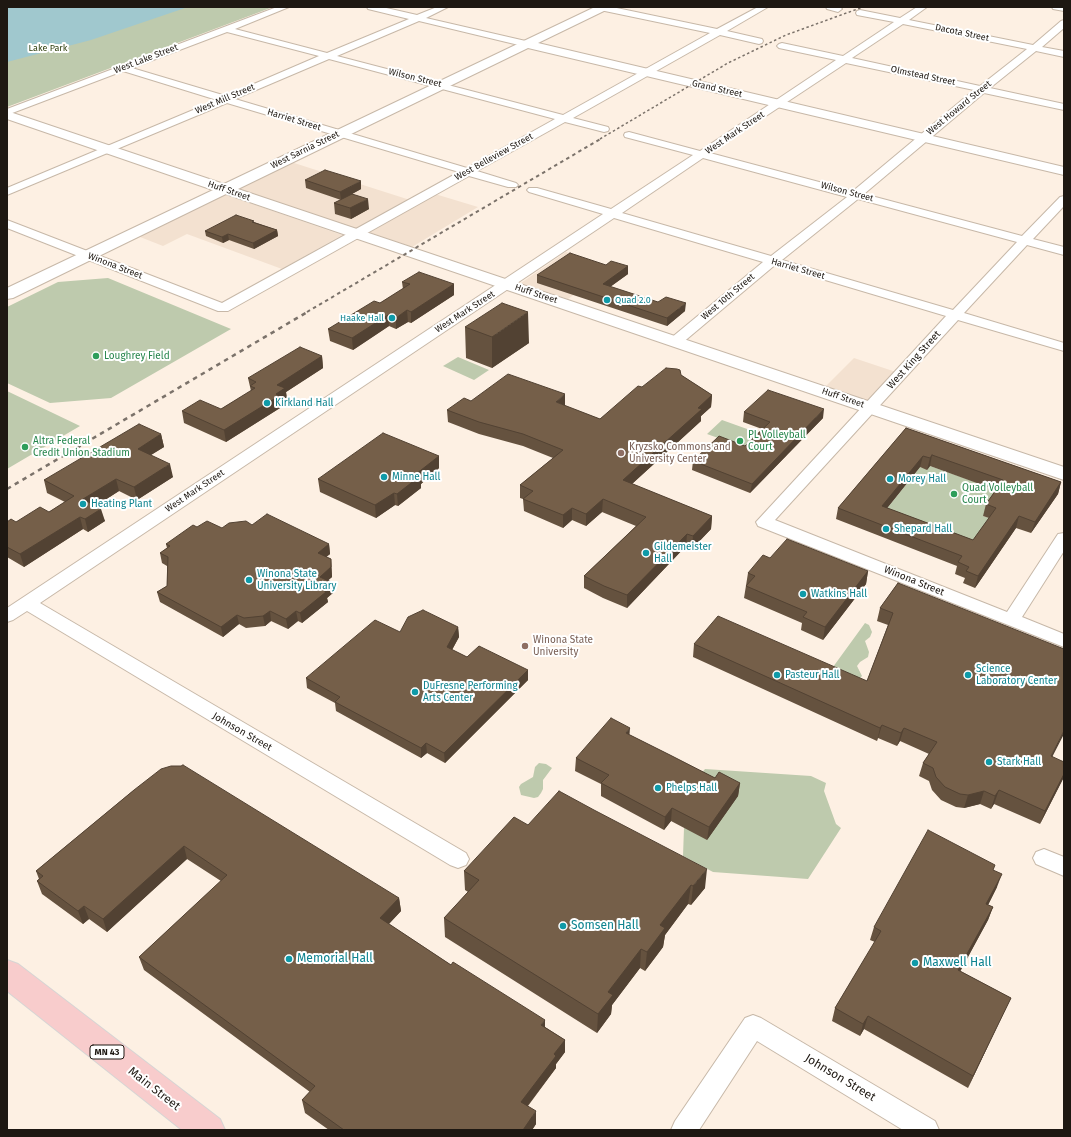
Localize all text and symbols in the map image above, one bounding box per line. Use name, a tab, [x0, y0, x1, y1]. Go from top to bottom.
street label: Dacota Street	[934, 22, 990, 44]
street label: West Lake Street	[113, 42, 179, 76]
park label: Lake Park	[29, 43, 67, 53]
street label: Olmstead Street	[890, 64, 956, 88]
street label: Wilson Street	[387, 66, 443, 90]
street label: Grand Street	[691, 78, 743, 100]
street label: West Howard Street	[924, 79, 994, 137]
street label: West Mill Street	[194, 82, 256, 116]
street label: Harriet Street	[266, 107, 322, 133]
street label: West Mark Street	[703, 109, 767, 157]
street label: West Sarnia Street	[269, 129, 341, 171]
street label: West Belleview Street	[453, 131, 535, 183]
street label: Huff Street	[206, 179, 252, 203]
street label: Wilson Street	[819, 180, 875, 204]
street label: Winona Street	[86, 251, 144, 281]
street label: Harriet Street	[770, 256, 826, 282]
street label: West 10th Street	[699, 272, 757, 322]
street label: Huff Street	[513, 282, 559, 306]
street label: West Mark Street	[433, 289, 497, 335]
marker: Quad 2.0	[602, 295, 612, 305]
place label: Quad 2.0	[615, 295, 651, 305]
place label: Haake Hall	[340, 313, 384, 323]
marker: Haake Hall	[387, 313, 397, 323]
street label: West King Street	[885, 328, 943, 392]
place label: Loughrey Field	[104, 350, 170, 362]
marker: Loughrey Field	[91, 351, 101, 361]
street label: Huff Street	[820, 386, 866, 410]
place label: Kirkland Hall	[275, 397, 333, 409]
marker: Kirkland Hall	[262, 398, 272, 408]
place label: PL Volleyball Court	[748, 429, 806, 452]
place label: Altra Federal Credit Union Stadium	[33, 435, 130, 458]
marker: PL Volleyball Court	[735, 436, 745, 446]
place label: Kryzsko Commons and University Center	[629, 441, 731, 464]
marker: Altra Federal Credit Union Stadium	[20, 442, 30, 452]
marker: Kryzsko Commons and University Center	[616, 448, 626, 458]
street label: West Mark Street	[163, 467, 227, 515]
place label: Minne Hall	[392, 471, 440, 483]
marker: Minne Hall	[379, 472, 389, 482]
place label: Morey Hall	[898, 473, 946, 485]
marker: Morey Hall	[885, 474, 895, 484]
place label: Quad Volleyball Court	[962, 482, 1033, 506]
marker: Quad Volleyball Court	[949, 489, 959, 499]
place label: Heating Plant	[91, 498, 152, 510]
marker: Heating Plant	[78, 499, 88, 509]
place label: Shepard Hall	[894, 523, 952, 535]
marker: Shepard Hall	[881, 524, 891, 534]
place label: Gildemeister Hall	[654, 541, 712, 564]
marker: Gildemeister Hall	[641, 548, 651, 558]
street label: Winona Street	[882, 563, 946, 599]
place label: Winona State University Library	[257, 568, 336, 592]
marker: Winona State University Library	[244, 575, 254, 585]
place label: Watkins Hall	[811, 588, 867, 600]
marker: Watkins Hall	[798, 589, 808, 599]
place label: Winona State University	[533, 634, 593, 658]
marker: Winona State University	[520, 641, 530, 651]
place label: Science Laboratory Center	[976, 663, 1057, 686]
place label: Pasteur Hall	[785, 669, 840, 681]
marker: Pasteur Hall	[772, 670, 782, 680]
marker: Science Laboratory Center	[963, 670, 973, 680]
place label: DuFresne Performing Arts Center	[423, 680, 518, 704]
marker: DuFresne Performing Arts Center	[410, 687, 420, 697]
street label: Johnson Street	[210, 710, 274, 754]
place label: Stark Hall	[997, 756, 1041, 768]
marker: Stark Hall	[984, 757, 994, 767]
place label: Phelps Hall	[666, 782, 717, 794]
marker: Phelps Hall	[653, 783, 663, 793]
place label: Somsen Hall	[571, 919, 639, 933]
marker: Somsen Hall	[558, 921, 568, 931]
place label: Memorial Hall	[297, 952, 373, 966]
marker: Memorial Hall	[284, 954, 294, 964]
place label: Maxwell Hall	[923, 956, 992, 970]
marker: Maxwell Hall	[910, 958, 920, 968]
road number: MN 43	[90, 1045, 124, 1059]
street label: Johnson Street	[802, 1051, 878, 1105]
street label: Main Street	[125, 1064, 183, 1114]

